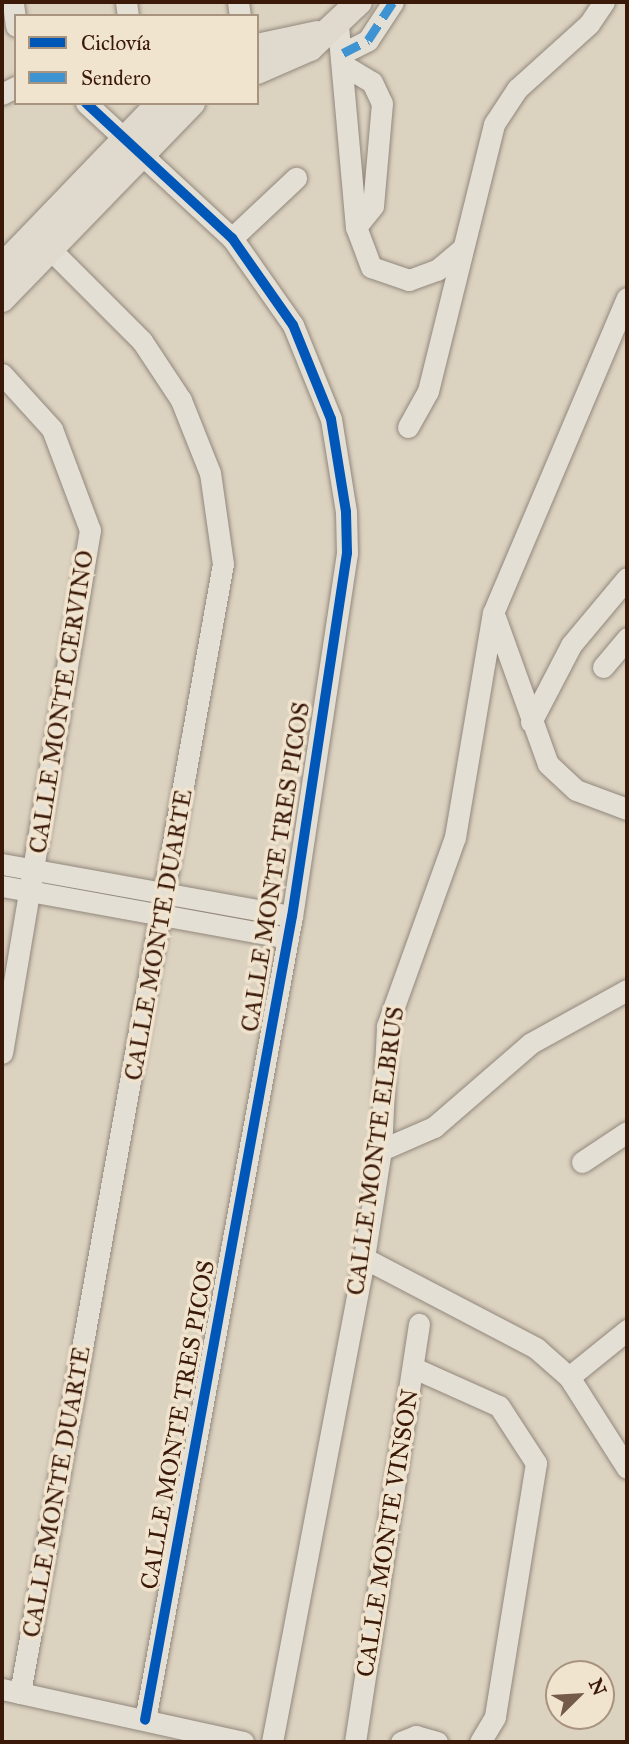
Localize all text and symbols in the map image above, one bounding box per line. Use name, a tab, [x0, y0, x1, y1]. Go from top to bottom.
legend	[14, 14, 259, 105]
text: Ciclovía	[81, 30, 151, 56]
text: Sendero	[81, 65, 151, 91]
street label: CALLE MONTE CERVINO	[24, 548, 100, 856]
street label: CALLE MONTE TRES PICOS	[236, 700, 316, 1034]
street label: CALLE MONTE DUARTE	[119, 787, 199, 1083]
street label: CALLE MONTE ELBRUS	[341, 1005, 411, 1297]
street label: CALLE MONTE TRES PICOS	[135, 1258, 221, 1592]
street label: CALLE MONTE DUARTE	[17, 1344, 97, 1640]
street label: CALLE MONTE VINSON	[351, 1387, 425, 1679]
north arrow	[545, 1660, 615, 1730]
text: N	[584, 1675, 612, 1699]

